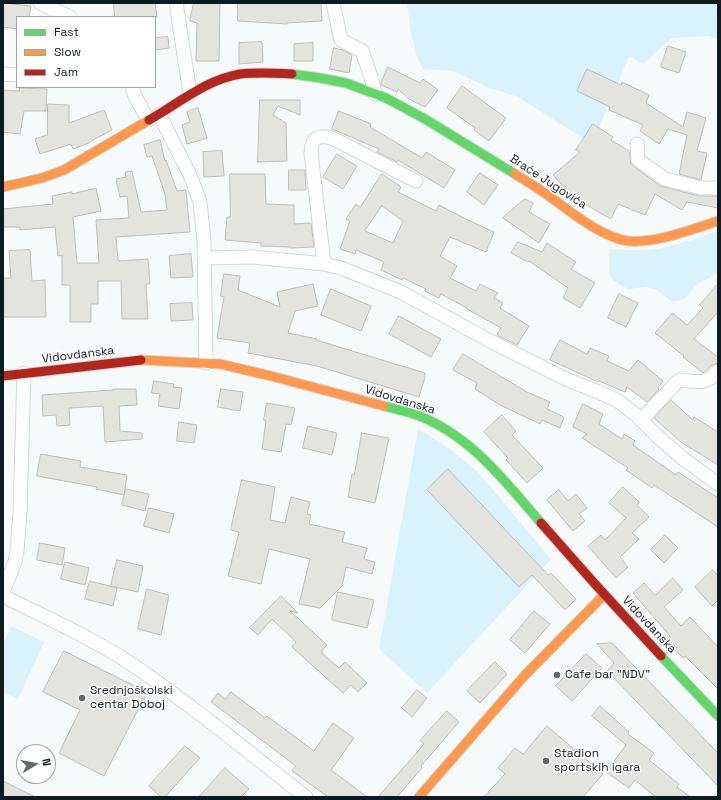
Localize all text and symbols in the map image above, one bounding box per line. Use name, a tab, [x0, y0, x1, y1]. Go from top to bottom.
legend	[16, 16, 156, 88]
text: Fast	[54, 24, 79, 40]
text: Slow	[54, 44, 81, 60]
text: Jam	[54, 64, 78, 80]
street label: Braće Jugovića	[507, 152, 589, 212]
street label: Vidovdanska	[41, 343, 115, 367]
street label: Vidovdanska	[363, 382, 437, 418]
street label: Vidovdanska	[619, 593, 679, 657]
place label: Cafe bar "NDV"	[565, 668, 650, 682]
marker: Cafe bar "NDV"	[552, 670, 562, 680]
place label: Srednjoškolski centar Doboj	[90, 684, 173, 712]
marker: Srednjoškolski centar Doboj	[77, 693, 87, 703]
north arrow	[16, 744, 56, 784]
place label: Stadion sportskih igara	[554, 747, 640, 775]
marker: Stadion sportskih igara	[541, 756, 551, 766]
text: N	[39, 757, 54, 767]

